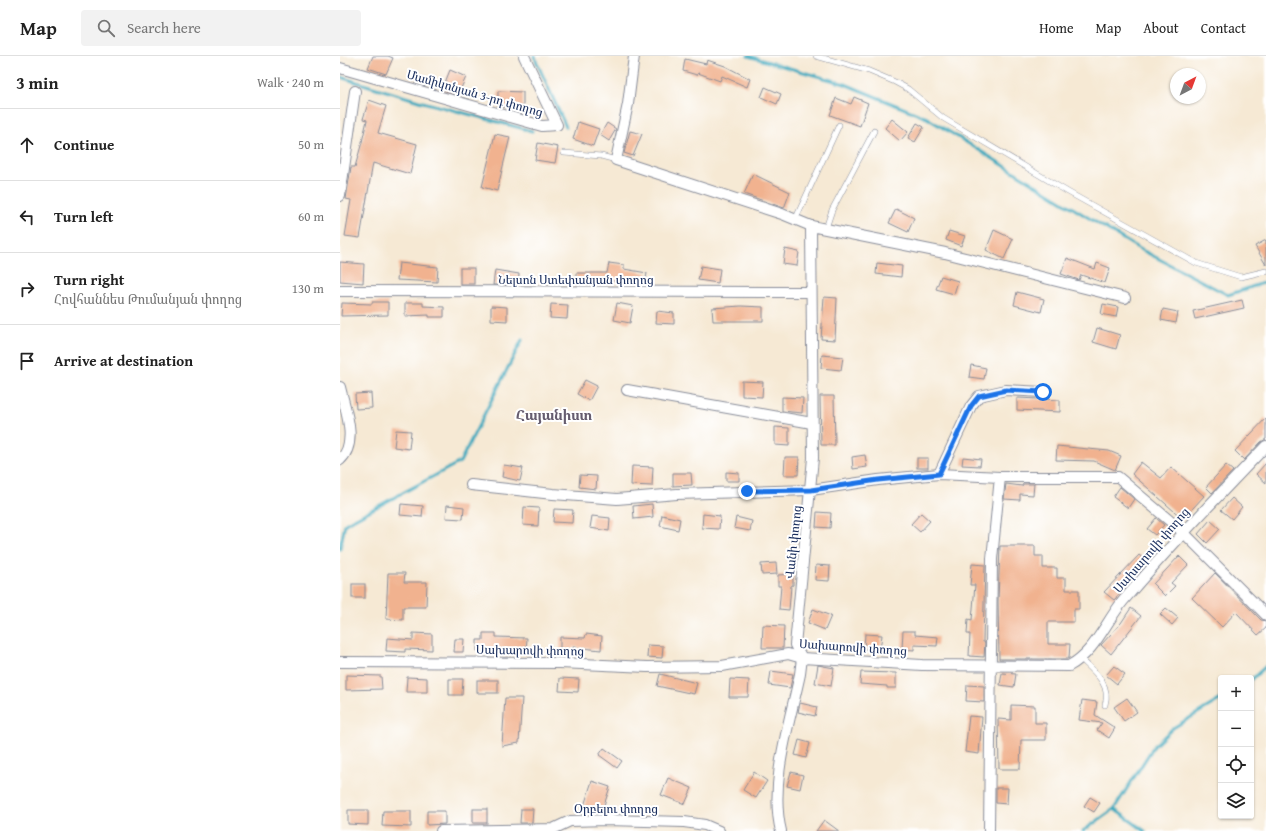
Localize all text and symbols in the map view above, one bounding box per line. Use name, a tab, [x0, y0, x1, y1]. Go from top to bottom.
search box	[81, 10, 361, 46]
text: Map	[20, 14, 57, 42]
icon: search	[95, 17, 117, 39]
text: Search here	[127, 17, 201, 38]
text: Home	[1039, 18, 1074, 38]
text: Map	[1096, 18, 1121, 38]
text: About	[1143, 18, 1179, 38]
text: Contact	[1201, 18, 1246, 38]
street label: Մամիկոնյան 3-րդ փողոց	[405, 65, 545, 121]
north arrow	[1170, 68, 1206, 104]
text: 3 min	[16, 70, 58, 95]
text: Walk · 240 m	[257, 73, 324, 92]
icon: ahead	[16, 134, 38, 156]
text: Continue	[54, 134, 115, 155]
text: 50 m	[298, 135, 324, 154]
icon: left	[16, 206, 38, 228]
text: Turn left	[54, 206, 113, 227]
text: 60 m	[298, 207, 324, 226]
text: Turn right	[54, 269, 125, 290]
street label: Նելսոն Ստեփանյան փողոց	[498, 271, 654, 288]
icon: right	[16, 278, 38, 300]
text: 130 m	[292, 279, 324, 298]
text: Հովհաննես Թումանյան փողոց	[54, 290, 242, 309]
icon: arrive	[16, 350, 38, 372]
text: Arrive at destination	[54, 350, 193, 371]
route start	[1034, 383, 1052, 401]
district label: Հայանիստ	[516, 405, 593, 425]
route end	[738, 482, 756, 500]
street label: Վանի փողոց	[781, 504, 805, 580]
street label: Սախարովի փողոց	[1109, 504, 1193, 596]
street label: Սախարովի փողոց	[798, 635, 908, 659]
street label: Սախարովի փողոց	[476, 641, 584, 659]
map controls	[1218, 675, 1254, 819]
button: +	[1218, 675, 1254, 711]
button: −	[1218, 711, 1254, 747]
button: locate	[1218, 747, 1254, 783]
button: layers	[1218, 783, 1254, 819]
street label: Օրբելու փողոց	[574, 800, 658, 817]

